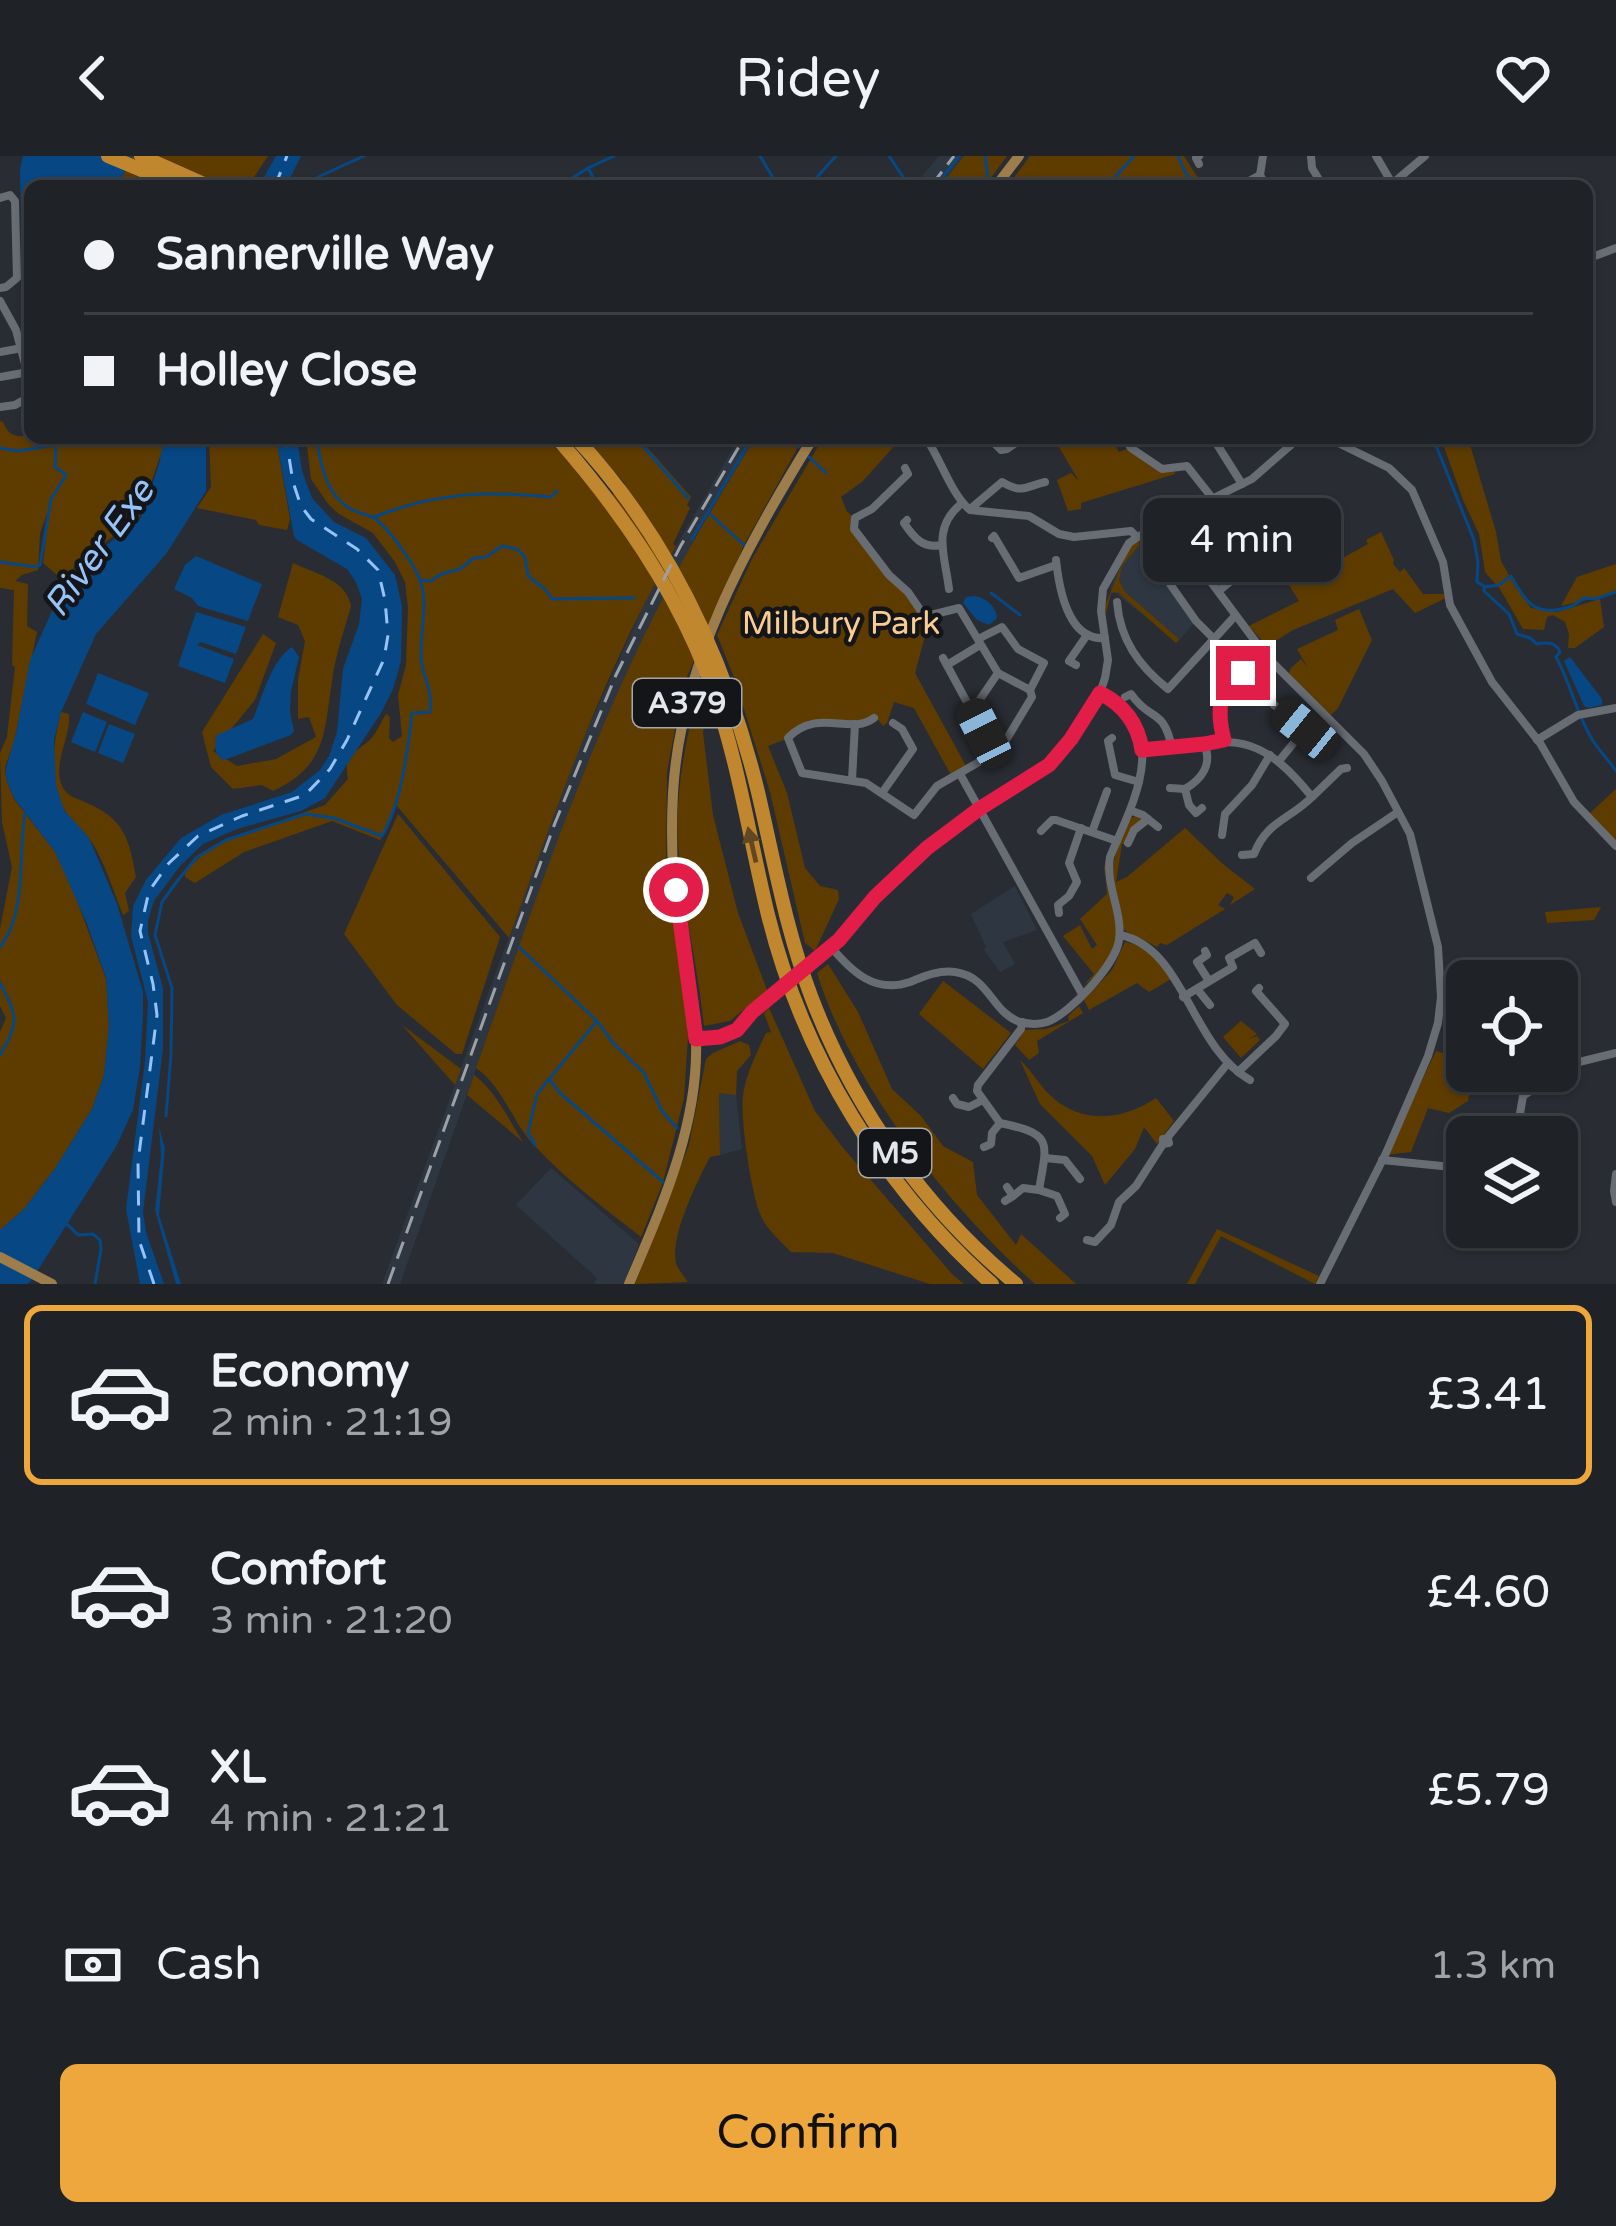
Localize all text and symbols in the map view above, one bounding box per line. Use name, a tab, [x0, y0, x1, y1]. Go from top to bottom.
icon: back	[60, 45, 126, 111]
icon: heart	[1490, 45, 1556, 111]
text: Ridey	[735, 46, 881, 111]
text: Sannerville Way	[156, 228, 494, 282]
text: Holley Close	[156, 344, 417, 398]
water label: River Exe	[35, 470, 164, 625]
callout: 4 min	[1144, 499, 1342, 583]
text: 4 min	[1190, 516, 1294, 563]
park label: Milbury Park	[742, 604, 940, 643]
route end	[1216, 646, 1270, 700]
road number: A379	[633, 679, 741, 727]
car	[1266, 692, 1344, 766]
car	[952, 693, 1016, 773]
one-way arrow	[742, 825, 761, 863]
route start	[649, 863, 703, 917]
map controls	[1446, 960, 1578, 1248]
button: locate	[1446, 960, 1578, 1092]
button: layers	[1446, 1116, 1578, 1248]
road number: M5	[859, 1129, 931, 1177]
icon: car	[66, 1341, 174, 1449]
text: Economy	[210, 1345, 409, 1399]
text: £3.41	[1427, 1368, 1550, 1422]
text: 2 min · 21:19	[210, 1399, 452, 1446]
icon: car	[66, 1539, 174, 1647]
text: Comfort	[210, 1543, 386, 1597]
text: £4.60	[1426, 1566, 1550, 1620]
text: 3 min · 21:20	[210, 1597, 452, 1644]
icon: car	[66, 1737, 174, 1845]
text: XL	[210, 1741, 266, 1795]
text: £5.79	[1427, 1764, 1550, 1818]
text: 4 min · 21:21	[210, 1795, 452, 1842]
icon: cash	[60, 1932, 126, 1998]
text: Cash	[156, 1938, 262, 1992]
text: 1.3 km	[1430, 1942, 1556, 1989]
button: Confirm	[60, 2064, 1556, 2202]

